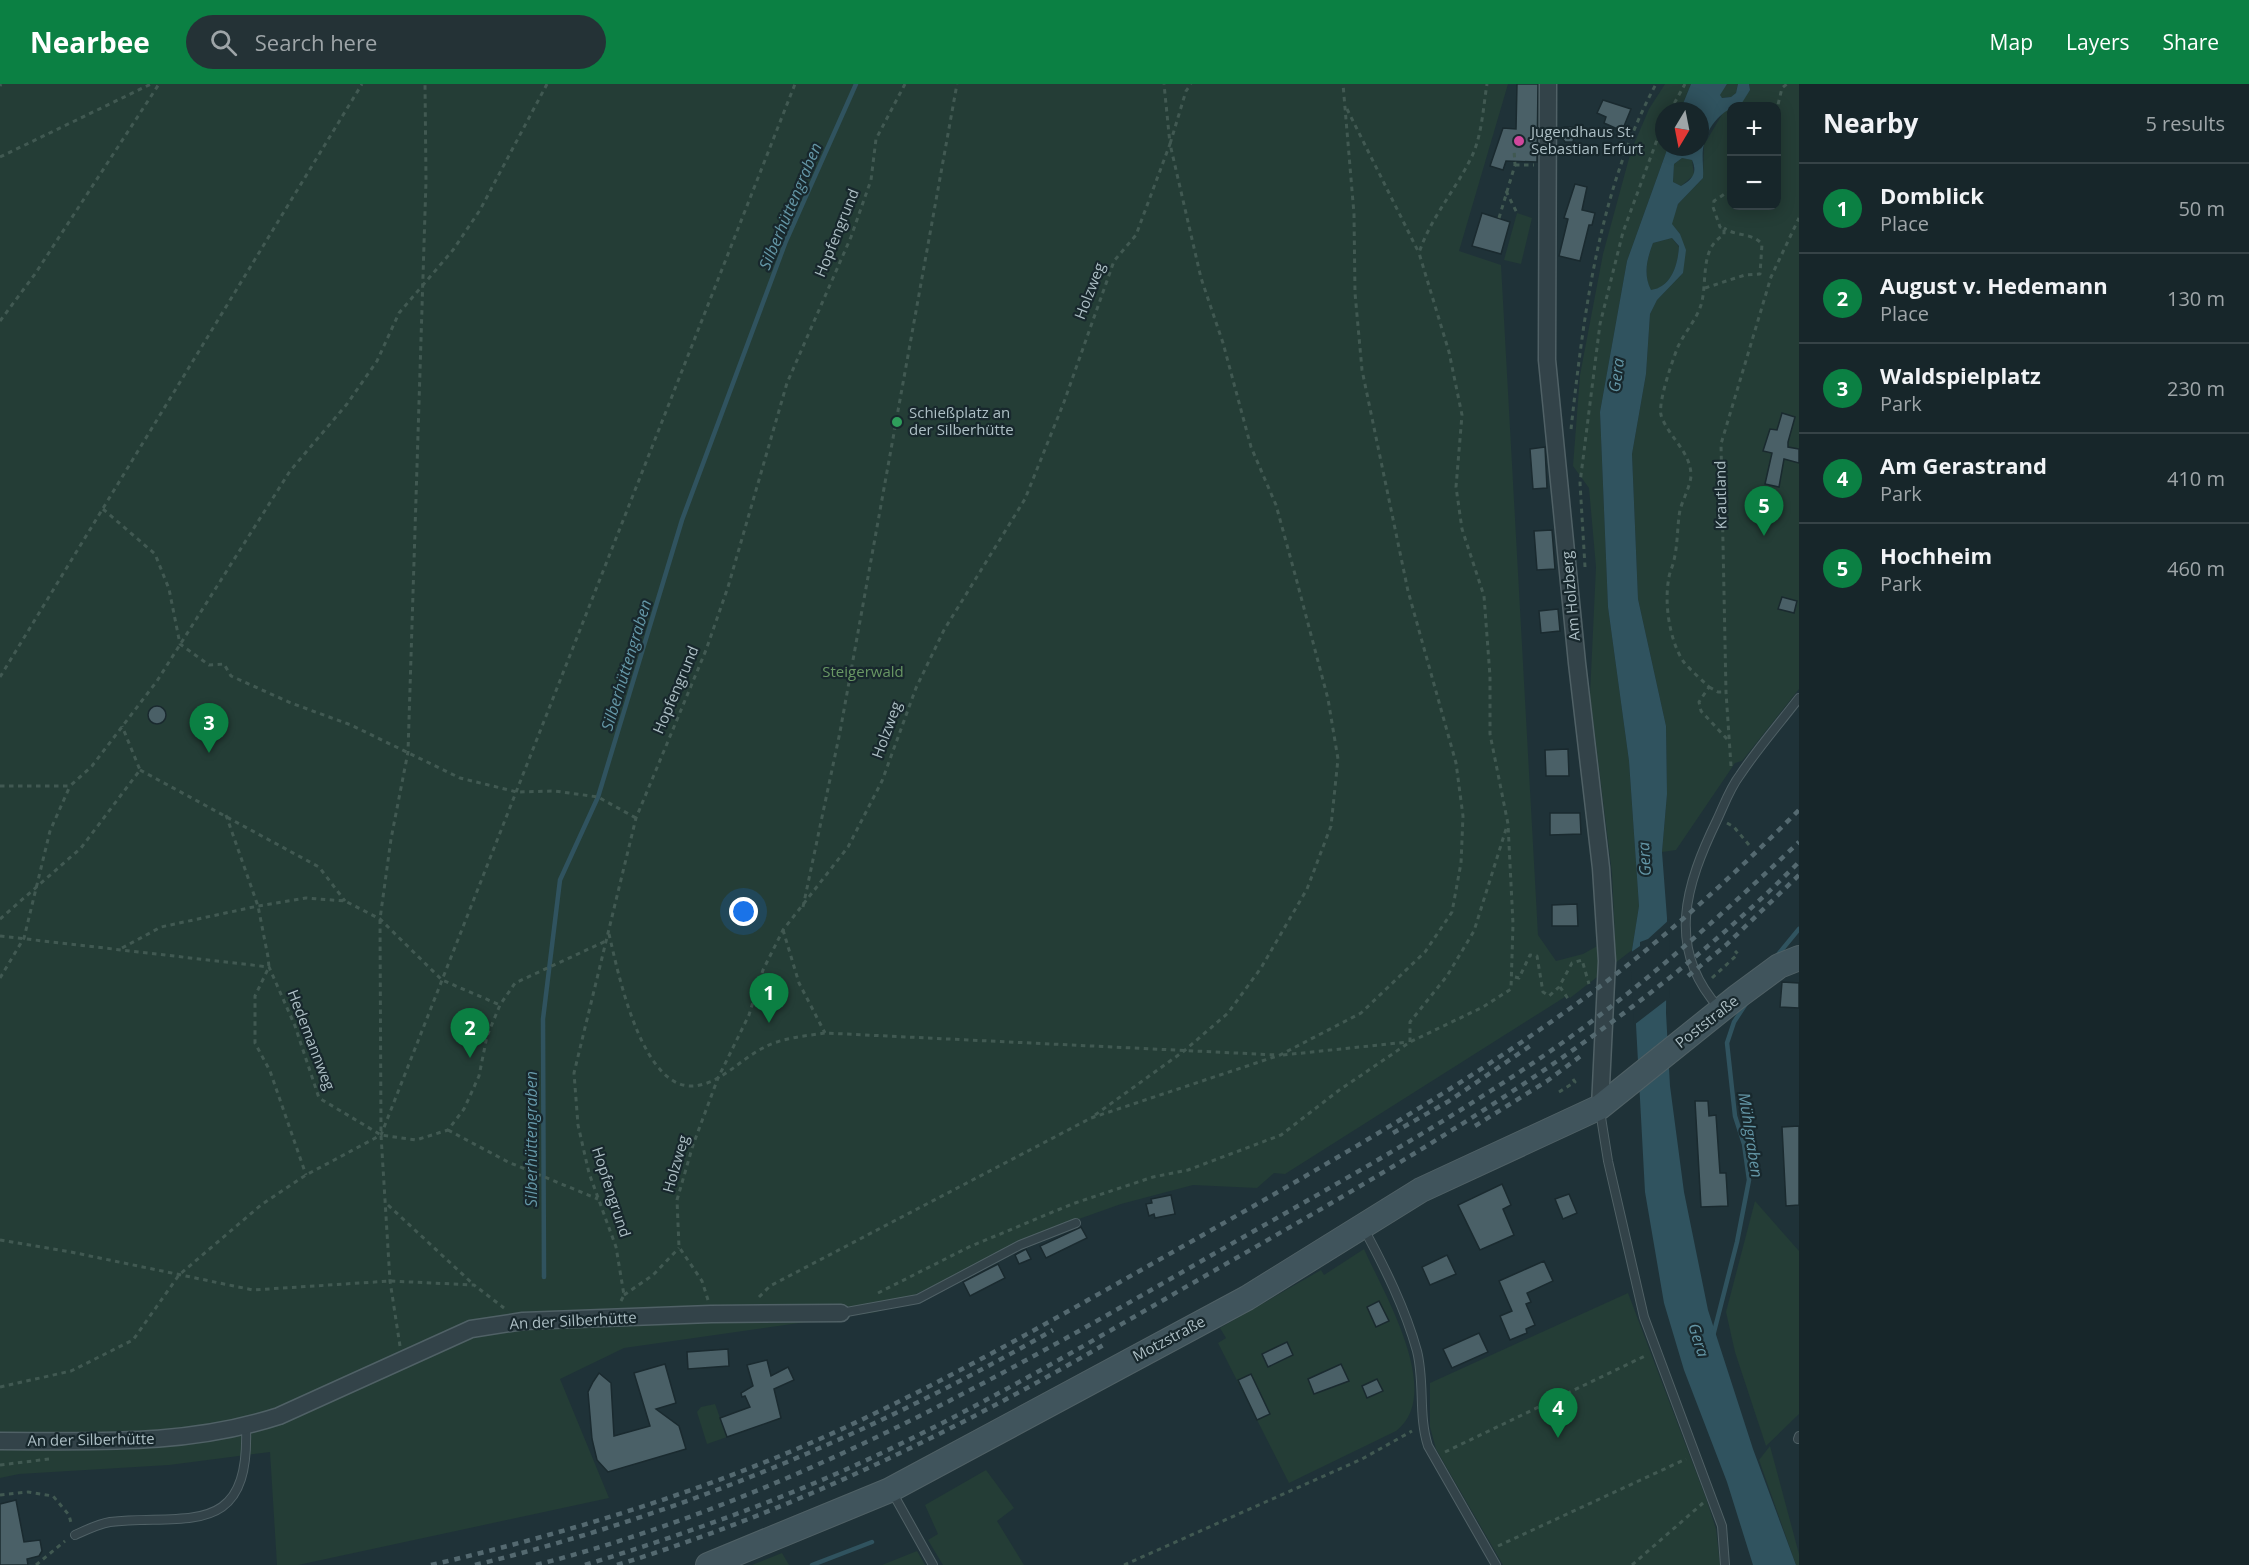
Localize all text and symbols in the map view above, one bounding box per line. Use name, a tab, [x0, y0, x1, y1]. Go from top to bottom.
search box	[186, 15, 606, 69]
text: Nearbee	[30, 23, 150, 61]
icon: search	[207, 26, 240, 59]
text: Search here	[255, 27, 377, 57]
text: Map	[1990, 28, 2033, 56]
text: Layers	[2066, 28, 2130, 56]
text: Share	[2163, 28, 2219, 56]
north arrow	[1655, 102, 1709, 156]
map controls	[1727, 102, 1781, 210]
button: +	[1727, 102, 1781, 156]
text: Nearby	[1823, 105, 1918, 141]
text: 5 results	[2145, 110, 2225, 137]
place label: Jugendhaus St. Sebastian Erfurt	[1529, 121, 1643, 158]
marker: Jugendhaus St. Sebastian Erfurt	[1512, 134, 1526, 148]
water label: Silberhüttengraben	[753, 139, 827, 273]
button: −	[1727, 156, 1781, 210]
text: Domblick	[1880, 180, 1984, 210]
street label: Hopfengrund	[809, 185, 863, 280]
text: 1	[1837, 195, 1848, 222]
text: 50 m	[2178, 195, 2225, 222]
text: Place	[1880, 210, 1929, 237]
street label: Holzweg	[1069, 259, 1109, 322]
text: August v. Hedemann	[1880, 270, 2108, 300]
text: 2	[1837, 285, 1848, 312]
text: 130 m	[2167, 285, 2225, 312]
text: Place	[1880, 300, 1929, 327]
water label: Gera	[1603, 357, 1629, 393]
text: Waldspielplatz	[1880, 360, 2041, 390]
text: 3	[1837, 375, 1848, 402]
text: 230 m	[2167, 375, 2225, 402]
text: Park	[1880, 390, 1922, 417]
place label: Schießplatz an der Silberhütte	[909, 402, 1014, 439]
marker: Schießplatz an der Silberhütte	[890, 415, 904, 429]
text: Am Gerastrand	[1880, 450, 2047, 480]
street label: Krautland	[1709, 460, 1731, 530]
text: 4	[1837, 465, 1848, 492]
text: 410 m	[2167, 465, 2225, 492]
text: Park	[1880, 480, 1922, 507]
pin: 5	[1744, 486, 1784, 536]
text: Hochheim	[1880, 540, 1992, 570]
street label: Am Holzberg	[1556, 550, 1584, 642]
text: 5	[1837, 555, 1848, 582]
text: 460 m	[2167, 555, 2225, 582]
text: Park	[1880, 570, 1922, 597]
water label: Silberhüttengraben	[596, 597, 656, 733]
street label: Hopfengrund	[648, 643, 703, 737]
park label: Steigerwald	[822, 661, 904, 681]
street label: Holzweg	[867, 698, 906, 761]
pin: 3	[190, 704, 228, 753]
water label: Gera	[1632, 841, 1656, 877]
your location	[729, 897, 758, 926]
pin: 1	[750, 974, 788, 1023]
street label: Hedemannweg	[284, 987, 340, 1093]
street label: Poststraße	[1671, 990, 1742, 1052]
pin: 2	[450, 1008, 490, 1058]
water label: Silberhüttengraben	[520, 1071, 542, 1207]
water label: Mühlgraben	[1733, 1091, 1769, 1179]
street label: Holzweg	[657, 1133, 693, 1195]
street label: Hopfengrund	[588, 1144, 636, 1239]
street label: An der Silberhütte	[509, 1307, 637, 1333]
street label: Motzstraße	[1129, 1311, 1208, 1366]
water label: Gera	[1683, 1320, 1715, 1360]
pin: 4	[1538, 1388, 1578, 1438]
street label: An der Silberhütte	[27, 1428, 155, 1450]

